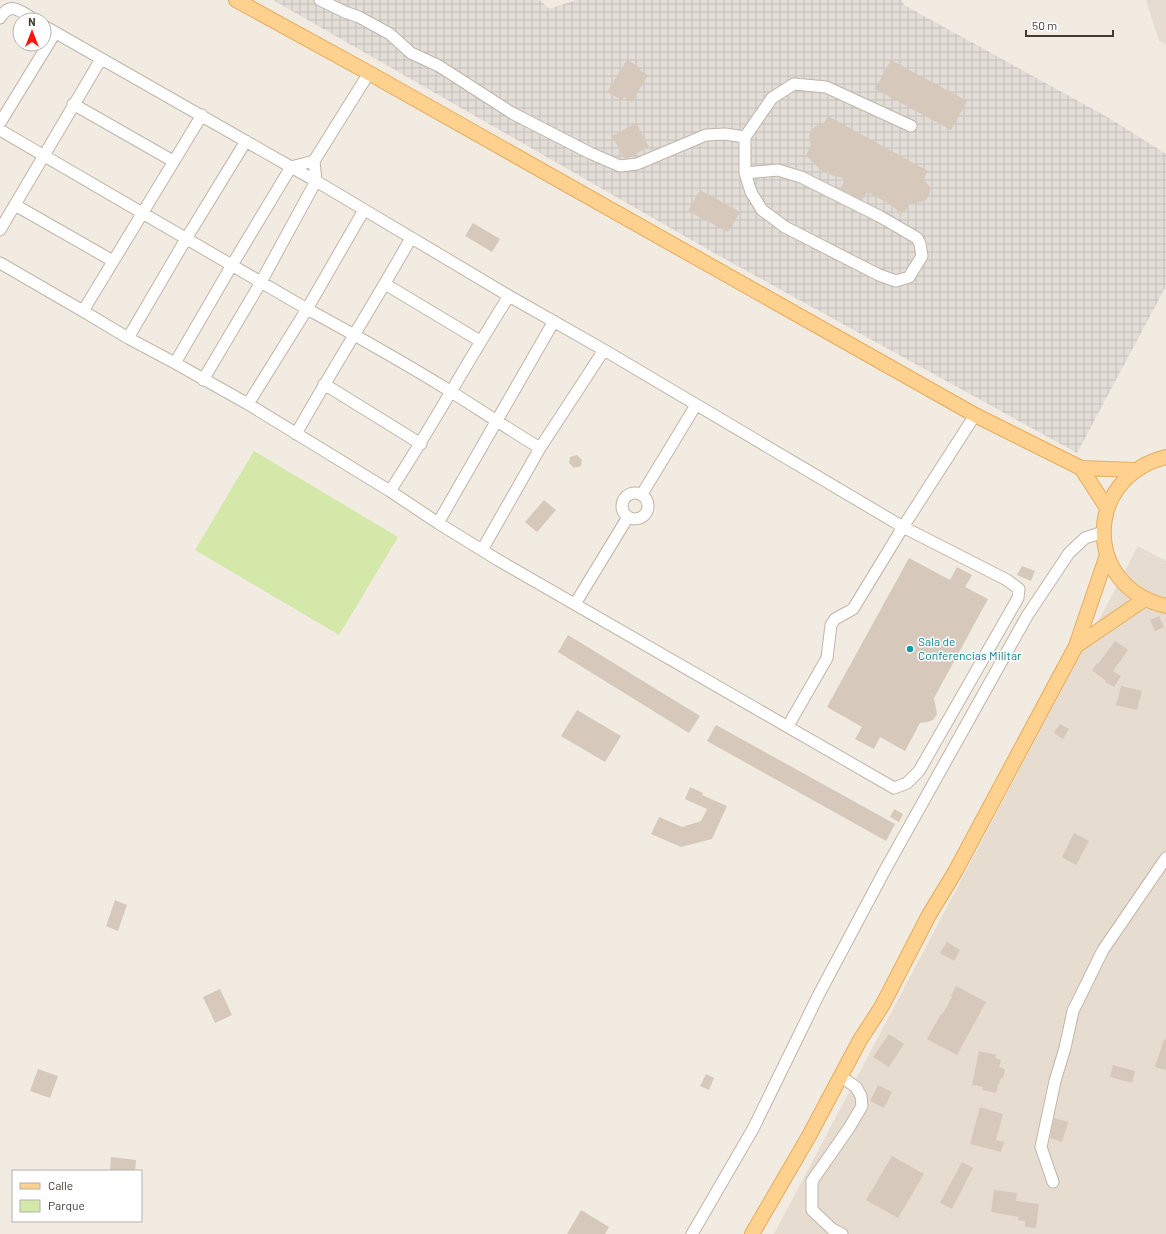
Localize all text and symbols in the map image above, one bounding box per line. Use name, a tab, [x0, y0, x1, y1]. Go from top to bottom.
north arrow	[12, 12, 52, 52]
scale bar	[1026, 12, 1113, 38]
text: N	[28, 15, 36, 28]
text: 50 m	[1032, 18, 1057, 32]
place label: Sala de Conferencias Militar	[918, 634, 1022, 662]
marker: Sala de Conferencias Militar	[905, 644, 915, 654]
legend	[12, 1170, 142, 1222]
text: Calle	[48, 1178, 73, 1192]
text: Parque	[48, 1198, 85, 1212]

